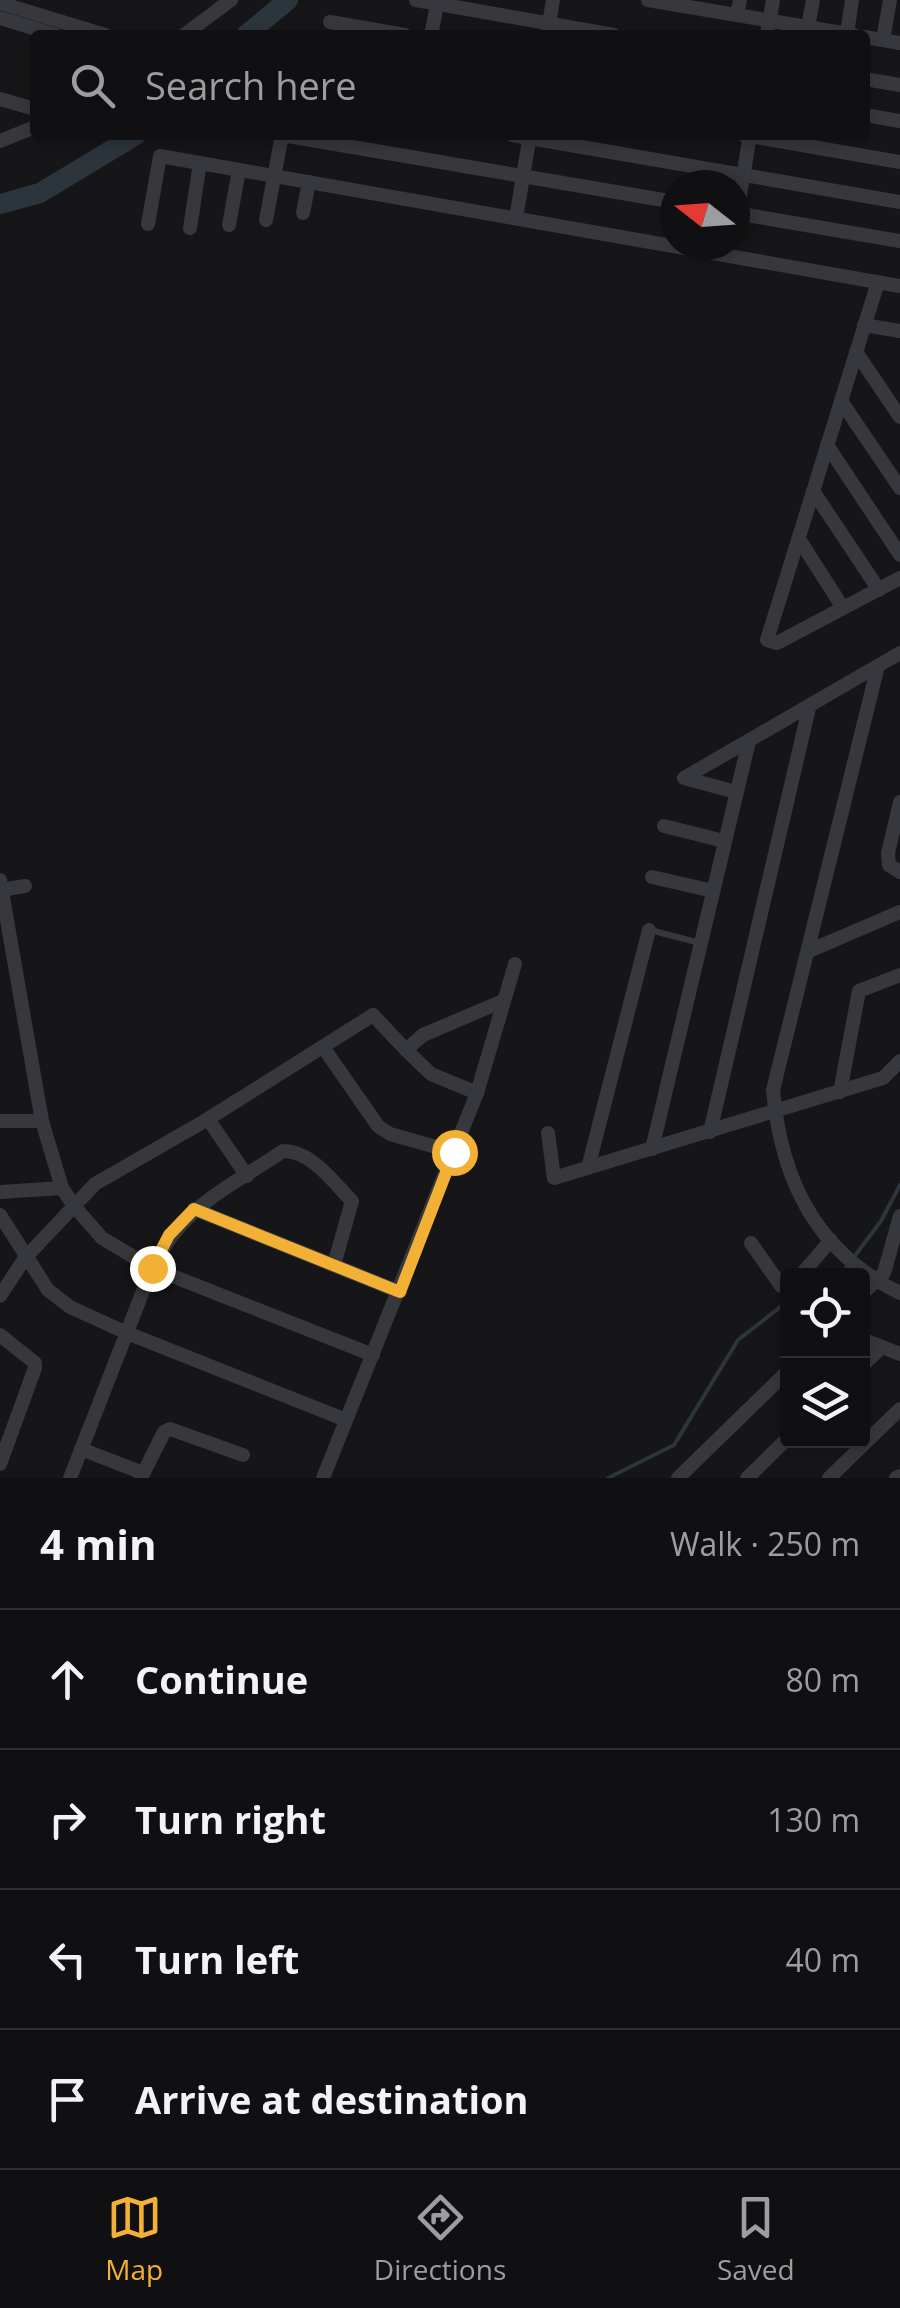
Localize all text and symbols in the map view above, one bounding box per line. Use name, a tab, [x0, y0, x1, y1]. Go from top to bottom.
search box	[30, 30, 870, 140]
icon: search	[65, 58, 120, 113]
text: Search here	[145, 59, 357, 111]
north arrow	[660, 170, 750, 260]
route start	[432, 1130, 478, 1176]
route end	[130, 1246, 176, 1292]
map controls	[780, 1268, 870, 1448]
button: locate	[780, 1268, 870, 1358]
button: layers	[780, 1358, 870, 1448]
text: 4 min	[40, 1515, 157, 1572]
text: Walk · 250 m	[670, 1522, 860, 1565]
icon: ahead	[40, 1652, 95, 1707]
text: Continue	[135, 1653, 308, 1705]
text: 80 m	[785, 1658, 860, 1701]
icon: right	[40, 1792, 95, 1847]
text: Turn right	[135, 1793, 326, 1845]
text: 130 m	[767, 1798, 860, 1841]
icon: left	[40, 1932, 95, 1987]
text: Turn left	[135, 1933, 299, 1985]
text: 40 m	[785, 1938, 860, 1981]
icon: arrive	[40, 2072, 95, 2127]
text: Arrive at destination	[135, 2073, 529, 2125]
tab: Map	[105, 2190, 163, 2288]
tab: Directions	[374, 2190, 506, 2288]
tab: Saved	[717, 2190, 795, 2288]

